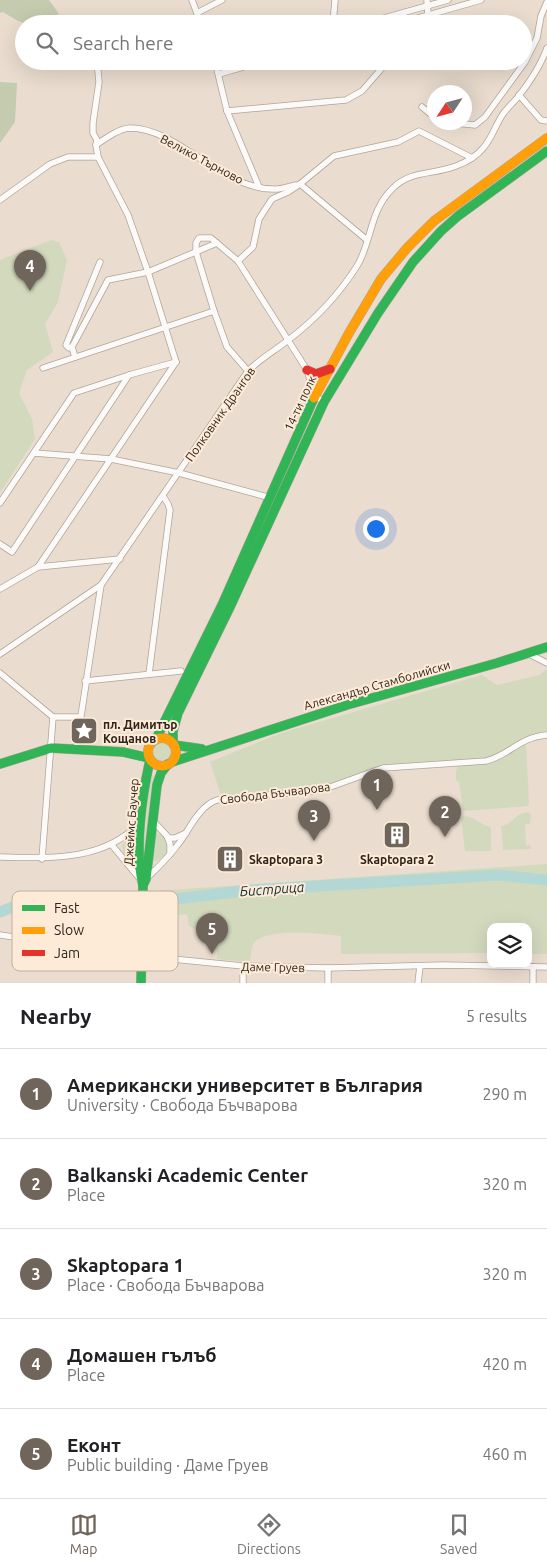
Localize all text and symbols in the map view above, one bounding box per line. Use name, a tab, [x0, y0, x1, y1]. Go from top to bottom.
search box	[15, 15, 532, 70]
icon: search	[33, 29, 61, 57]
text: Search here	[73, 32, 173, 54]
north arrow	[427, 85, 472, 130]
street label: Велико Търново	[158, 132, 246, 186]
pin: 4	[14, 250, 46, 291]
street label: Полковник Дрангов	[183, 364, 257, 464]
street label: 14-ти полк	[282, 373, 318, 433]
your location	[363, 516, 389, 542]
street label: Александър Стамболийски	[302, 658, 452, 712]
place icon: пл. Димитър Кощанов	[69, 716, 99, 746]
place label: пл. Димитър Кощанов	[103, 718, 177, 745]
pin: 1	[361, 769, 393, 810]
street label: Джеймс Баучер	[121, 778, 141, 866]
street label: Свобода Бъчварова	[219, 780, 331, 806]
pin: 2	[429, 796, 461, 837]
pin: 3	[298, 800, 330, 841]
building icon: Skaptopara 2	[382, 820, 412, 850]
building icon: Skaptopara 3	[215, 844, 245, 874]
place label: Skaptopara 3	[249, 853, 323, 866]
place label: Skaptopara 2	[360, 853, 434, 866]
water label: Бистрица	[239, 879, 305, 899]
legend	[12, 891, 178, 971]
text: Fast	[54, 900, 80, 916]
pin: 5	[196, 913, 228, 954]
text: Slow	[54, 922, 84, 938]
map controls	[487, 923, 532, 968]
button: layers	[487, 923, 532, 968]
text: Jam	[54, 945, 80, 961]
street label: Даме Груев	[241, 960, 305, 974]
text: Nearby	[20, 1004, 91, 1028]
text: 5 results	[466, 1007, 527, 1025]
text: Американски университет в България	[67, 1074, 423, 1096]
text: 1	[31, 1085, 41, 1103]
text: 290 m	[482, 1085, 527, 1103]
text: University · Свобода Бъчварова	[67, 1096, 298, 1114]
text: Balkanski Academic Center	[67, 1164, 308, 1186]
text: 2	[31, 1175, 41, 1193]
text: 320 m	[482, 1175, 527, 1193]
text: Place	[67, 1186, 105, 1204]
text: Skaptopara 1	[67, 1254, 184, 1276]
text: 3	[31, 1265, 41, 1283]
text: 320 m	[482, 1265, 527, 1283]
text: Place · Свобода Бъчварова	[67, 1276, 265, 1294]
text: Домашен гълъб	[67, 1344, 217, 1366]
text: 4	[31, 1355, 41, 1373]
text: 420 m	[482, 1355, 527, 1373]
text: Place	[67, 1366, 105, 1384]
text: Еконт	[67, 1434, 121, 1456]
text: 5	[31, 1445, 41, 1463]
text: 460 m	[482, 1445, 527, 1463]
text: Public building · Даме Груев	[67, 1456, 269, 1474]
tab: Map	[70, 1511, 98, 1557]
tab: Directions	[237, 1511, 301, 1557]
tab: Saved	[440, 1511, 477, 1557]

